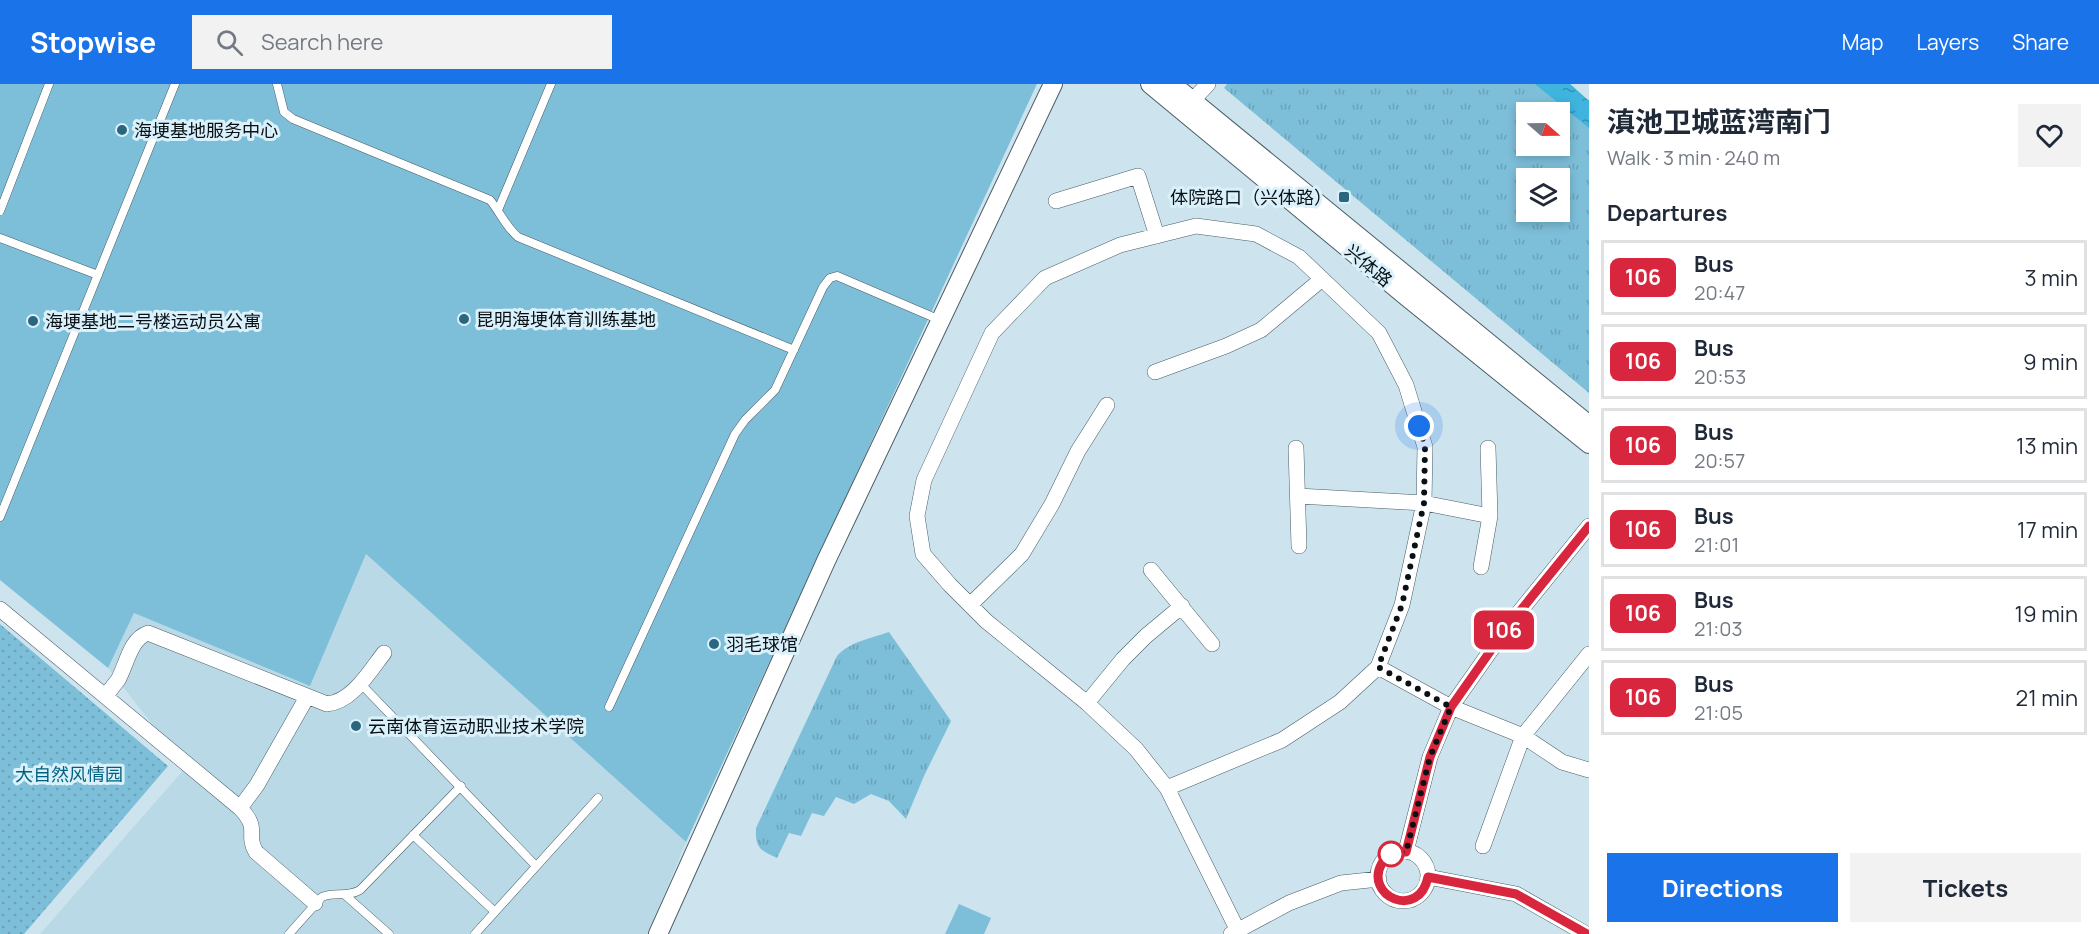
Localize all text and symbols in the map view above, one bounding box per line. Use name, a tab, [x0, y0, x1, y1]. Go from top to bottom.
search box	[192, 15, 612, 69]
text: Stopwise	[30, 23, 156, 61]
icon: search	[213, 26, 246, 59]
text: Search here	[261, 27, 383, 57]
text: Map	[1842, 28, 1883, 56]
text: Layers	[1916, 28, 1979, 56]
text: Share	[2012, 28, 2069, 56]
north arrow	[1516, 102, 1570, 156]
map controls	[1516, 102, 1570, 222]
text: 滇池卫城蓝湾南门	[1607, 102, 1831, 140]
button: heart	[2018, 104, 2081, 167]
place label: 海埂基地服务中心	[134, 118, 278, 142]
marker: 海埂基地服务中心	[115, 123, 129, 137]
text: Walk · 3 min · 240 m	[1607, 144, 1780, 171]
button: layers	[1516, 168, 1570, 222]
place label: 体院路口（兴体路）	[1170, 185, 1332, 209]
marker: 体院路口（兴体路）	[1337, 190, 1351, 204]
text: Departures	[1607, 198, 1727, 228]
street label: 兴体路	[1341, 238, 1397, 292]
text: Bus	[1694, 249, 1734, 279]
text: 106	[1625, 263, 1661, 291]
text: 3 min	[2025, 263, 2078, 293]
text: 20:47	[1694, 279, 1745, 306]
place label: 昆明海埂体育训练基地	[476, 307, 656, 331]
place label: 海埂基地二号楼运动员公寓	[45, 309, 261, 333]
marker: 昆明海埂体育训练基地	[457, 312, 471, 326]
marker: 海埂基地二号楼运动员公寓	[26, 314, 40, 328]
text: Bus	[1694, 333, 1734, 363]
text: 106	[1625, 347, 1661, 375]
text: 9 min	[2023, 347, 2078, 377]
text: 20:53	[1694, 363, 1746, 390]
your location	[1404, 411, 1434, 441]
text: Bus	[1694, 417, 1734, 447]
text: 106	[1625, 431, 1661, 459]
text: 13 min	[2016, 431, 2078, 461]
text: 20:57	[1694, 447, 1745, 474]
text: Bus	[1694, 501, 1734, 531]
text: 106	[1625, 515, 1661, 543]
text: 17 min	[2017, 515, 2078, 545]
text: 21:01	[1694, 531, 1739, 558]
text: Bus	[1694, 585, 1734, 615]
text: 106	[1625, 599, 1661, 627]
text: 19 min	[2015, 599, 2078, 629]
line badge: 106	[1470, 610, 1538, 650]
text: 21:03	[1694, 615, 1742, 642]
text: 106	[1486, 616, 1522, 644]
place label: 羽毛球馆	[726, 632, 798, 656]
marker: 羽毛球馆	[707, 637, 721, 651]
text: Bus	[1694, 669, 1734, 699]
text: 106	[1625, 683, 1661, 711]
text: 21 min	[2016, 683, 2078, 713]
text: 21:05	[1694, 699, 1743, 726]
place label: 云南体育运动职业技术学院	[368, 714, 584, 738]
marker: 云南体育运动职业技术学院	[349, 719, 363, 733]
park label: 大自然风情园	[15, 762, 123, 786]
unlabelled marker	[1378, 841, 1404, 867]
button: Directions	[1607, 853, 1838, 922]
button: Tickets	[1850, 853, 2081, 922]

